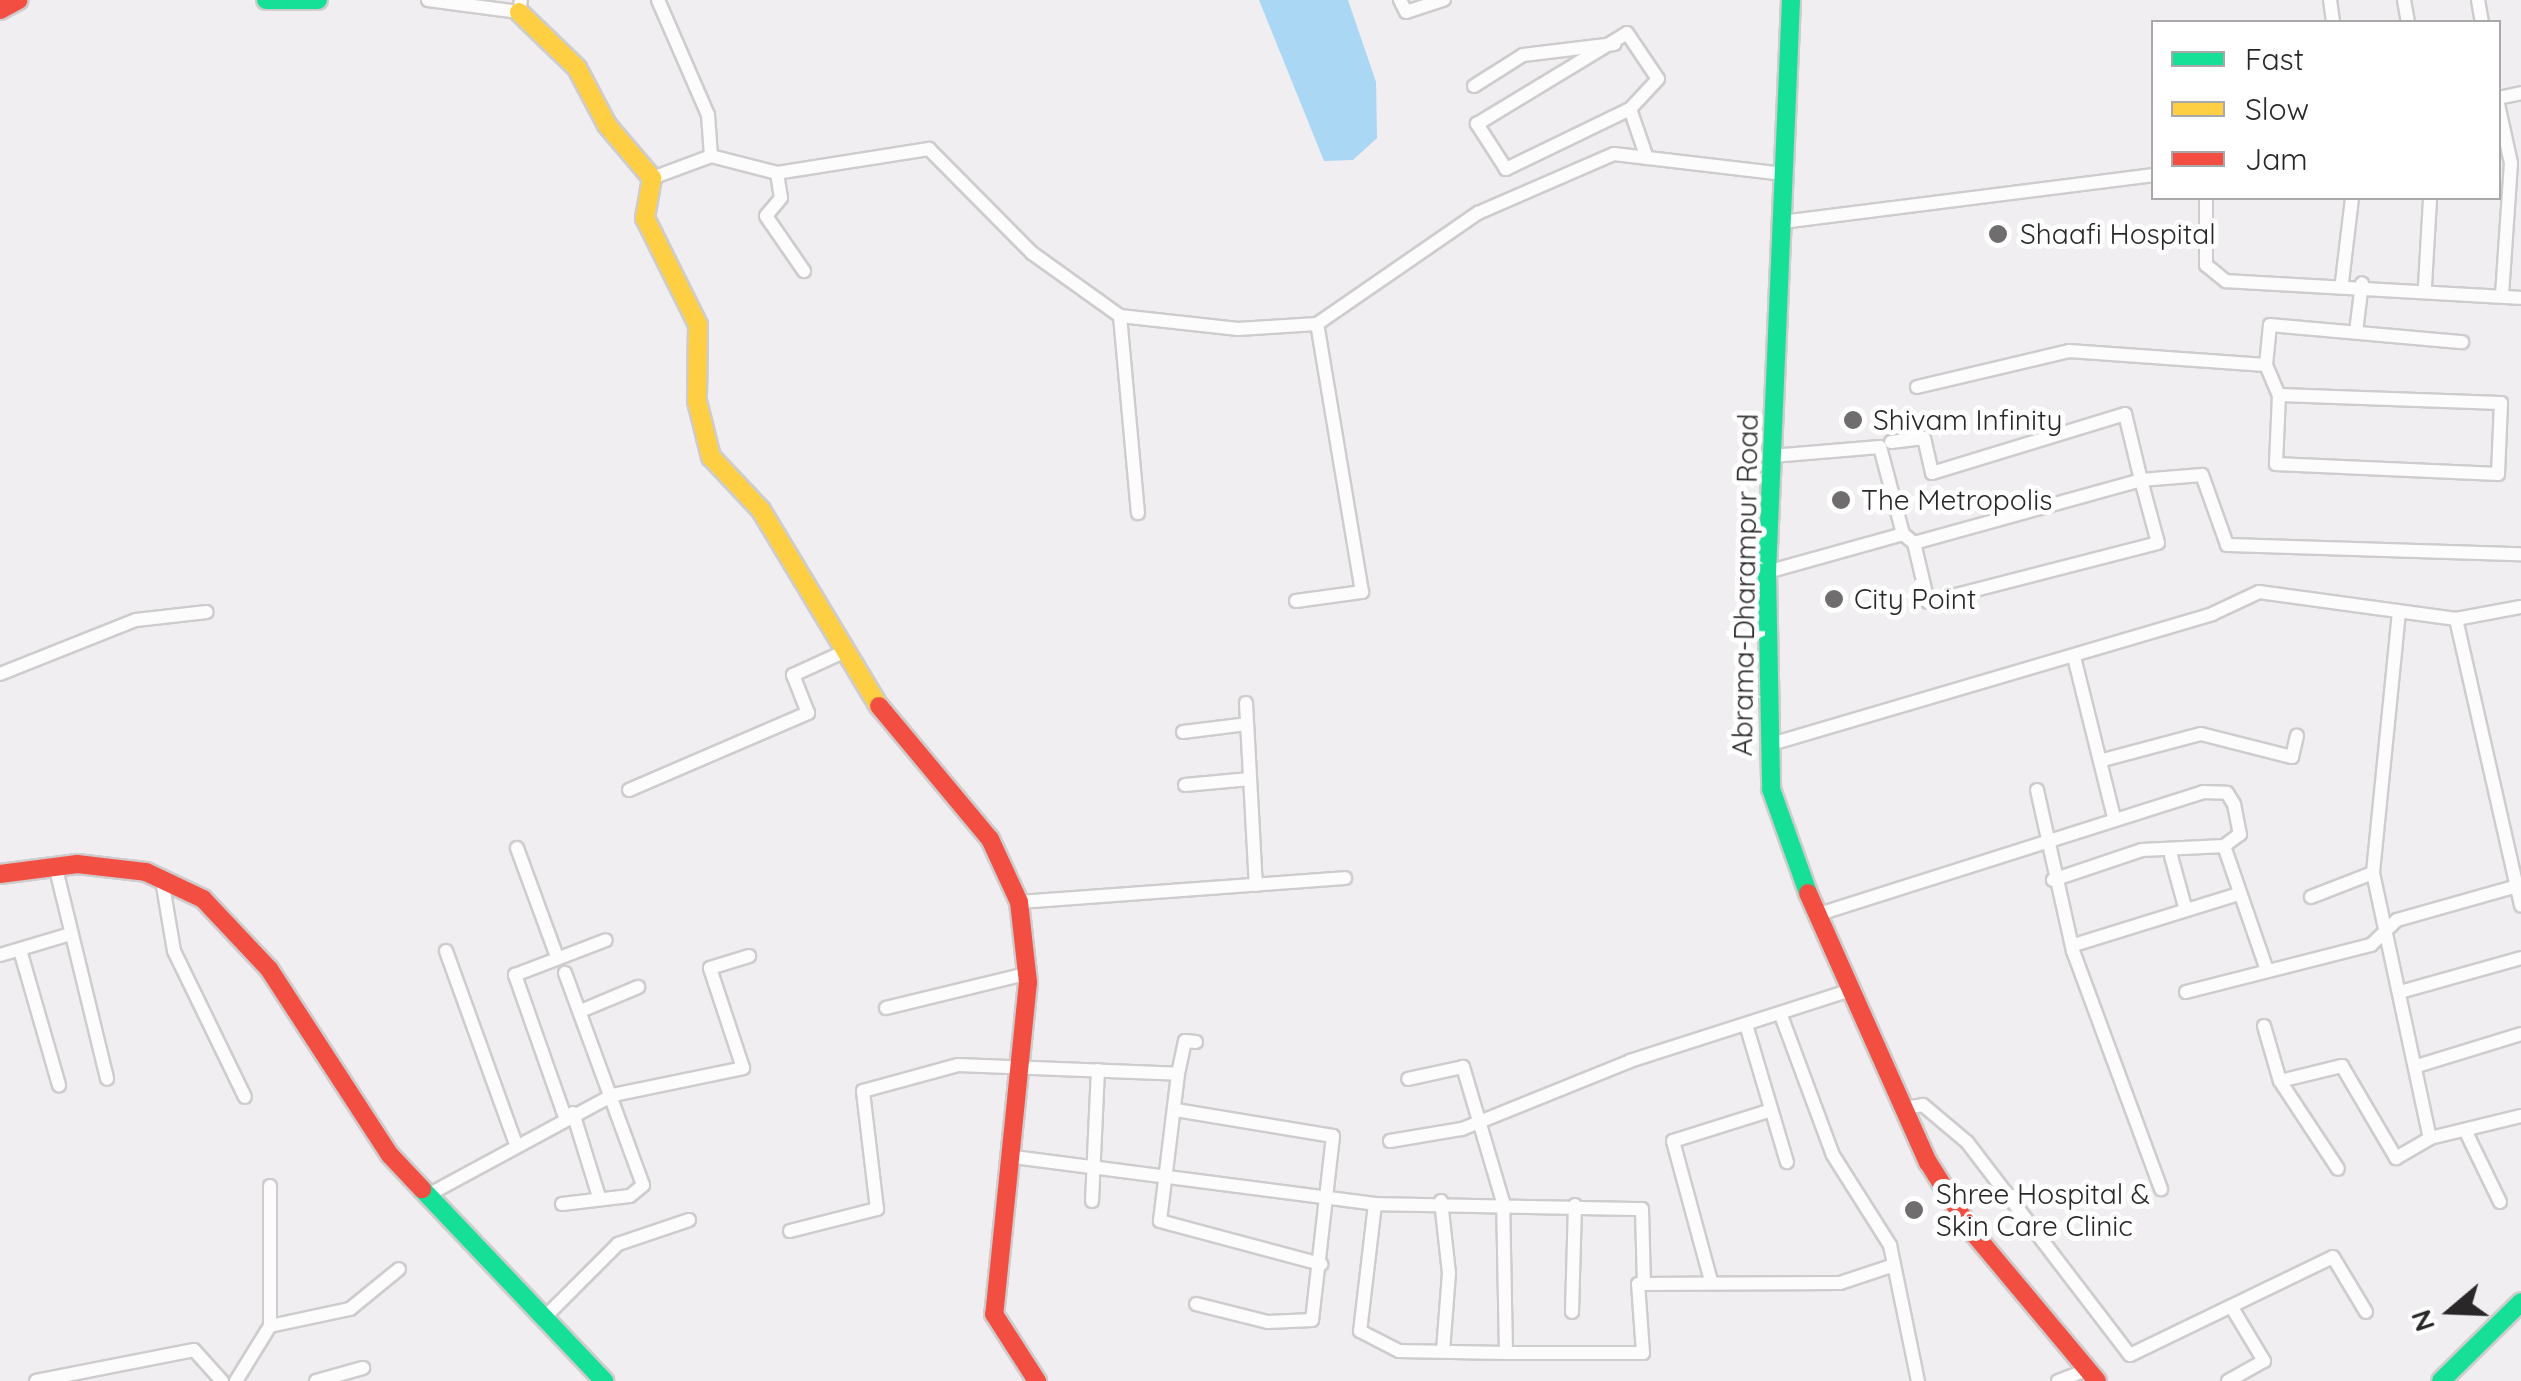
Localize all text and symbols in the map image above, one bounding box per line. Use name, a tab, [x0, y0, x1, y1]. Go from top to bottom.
legend	[2151, 20, 2501, 200]
text: Fast	[2245, 40, 2304, 78]
text: Slow	[2245, 90, 2309, 128]
text: Jam	[2245, 140, 2308, 178]
place label: Shaafi Hospital	[2020, 217, 2216, 251]
marker: Shaafi Hospital	[1985, 221, 2011, 247]
place label: Shivam Infinity	[1873, 403, 2062, 437]
marker: Shivam Infinity	[1842, 409, 1864, 431]
street label: Abrama-Dharampur Road	[1725, 413, 1765, 757]
place label: The Metropolis	[1861, 483, 2052, 517]
marker: The Metropolis	[1830, 489, 1852, 511]
place label: City Point	[1854, 582, 1976, 616]
marker: City Point	[1823, 588, 1845, 610]
place label: Shree Hospital & Skin Care Clinic	[1936, 1177, 2150, 1243]
marker: Shree Hospital & Skin Care Clinic	[1901, 1197, 1927, 1223]
north arrow	[2401, 1261, 2501, 1361]
text: N	[2402, 1305, 2442, 1336]

